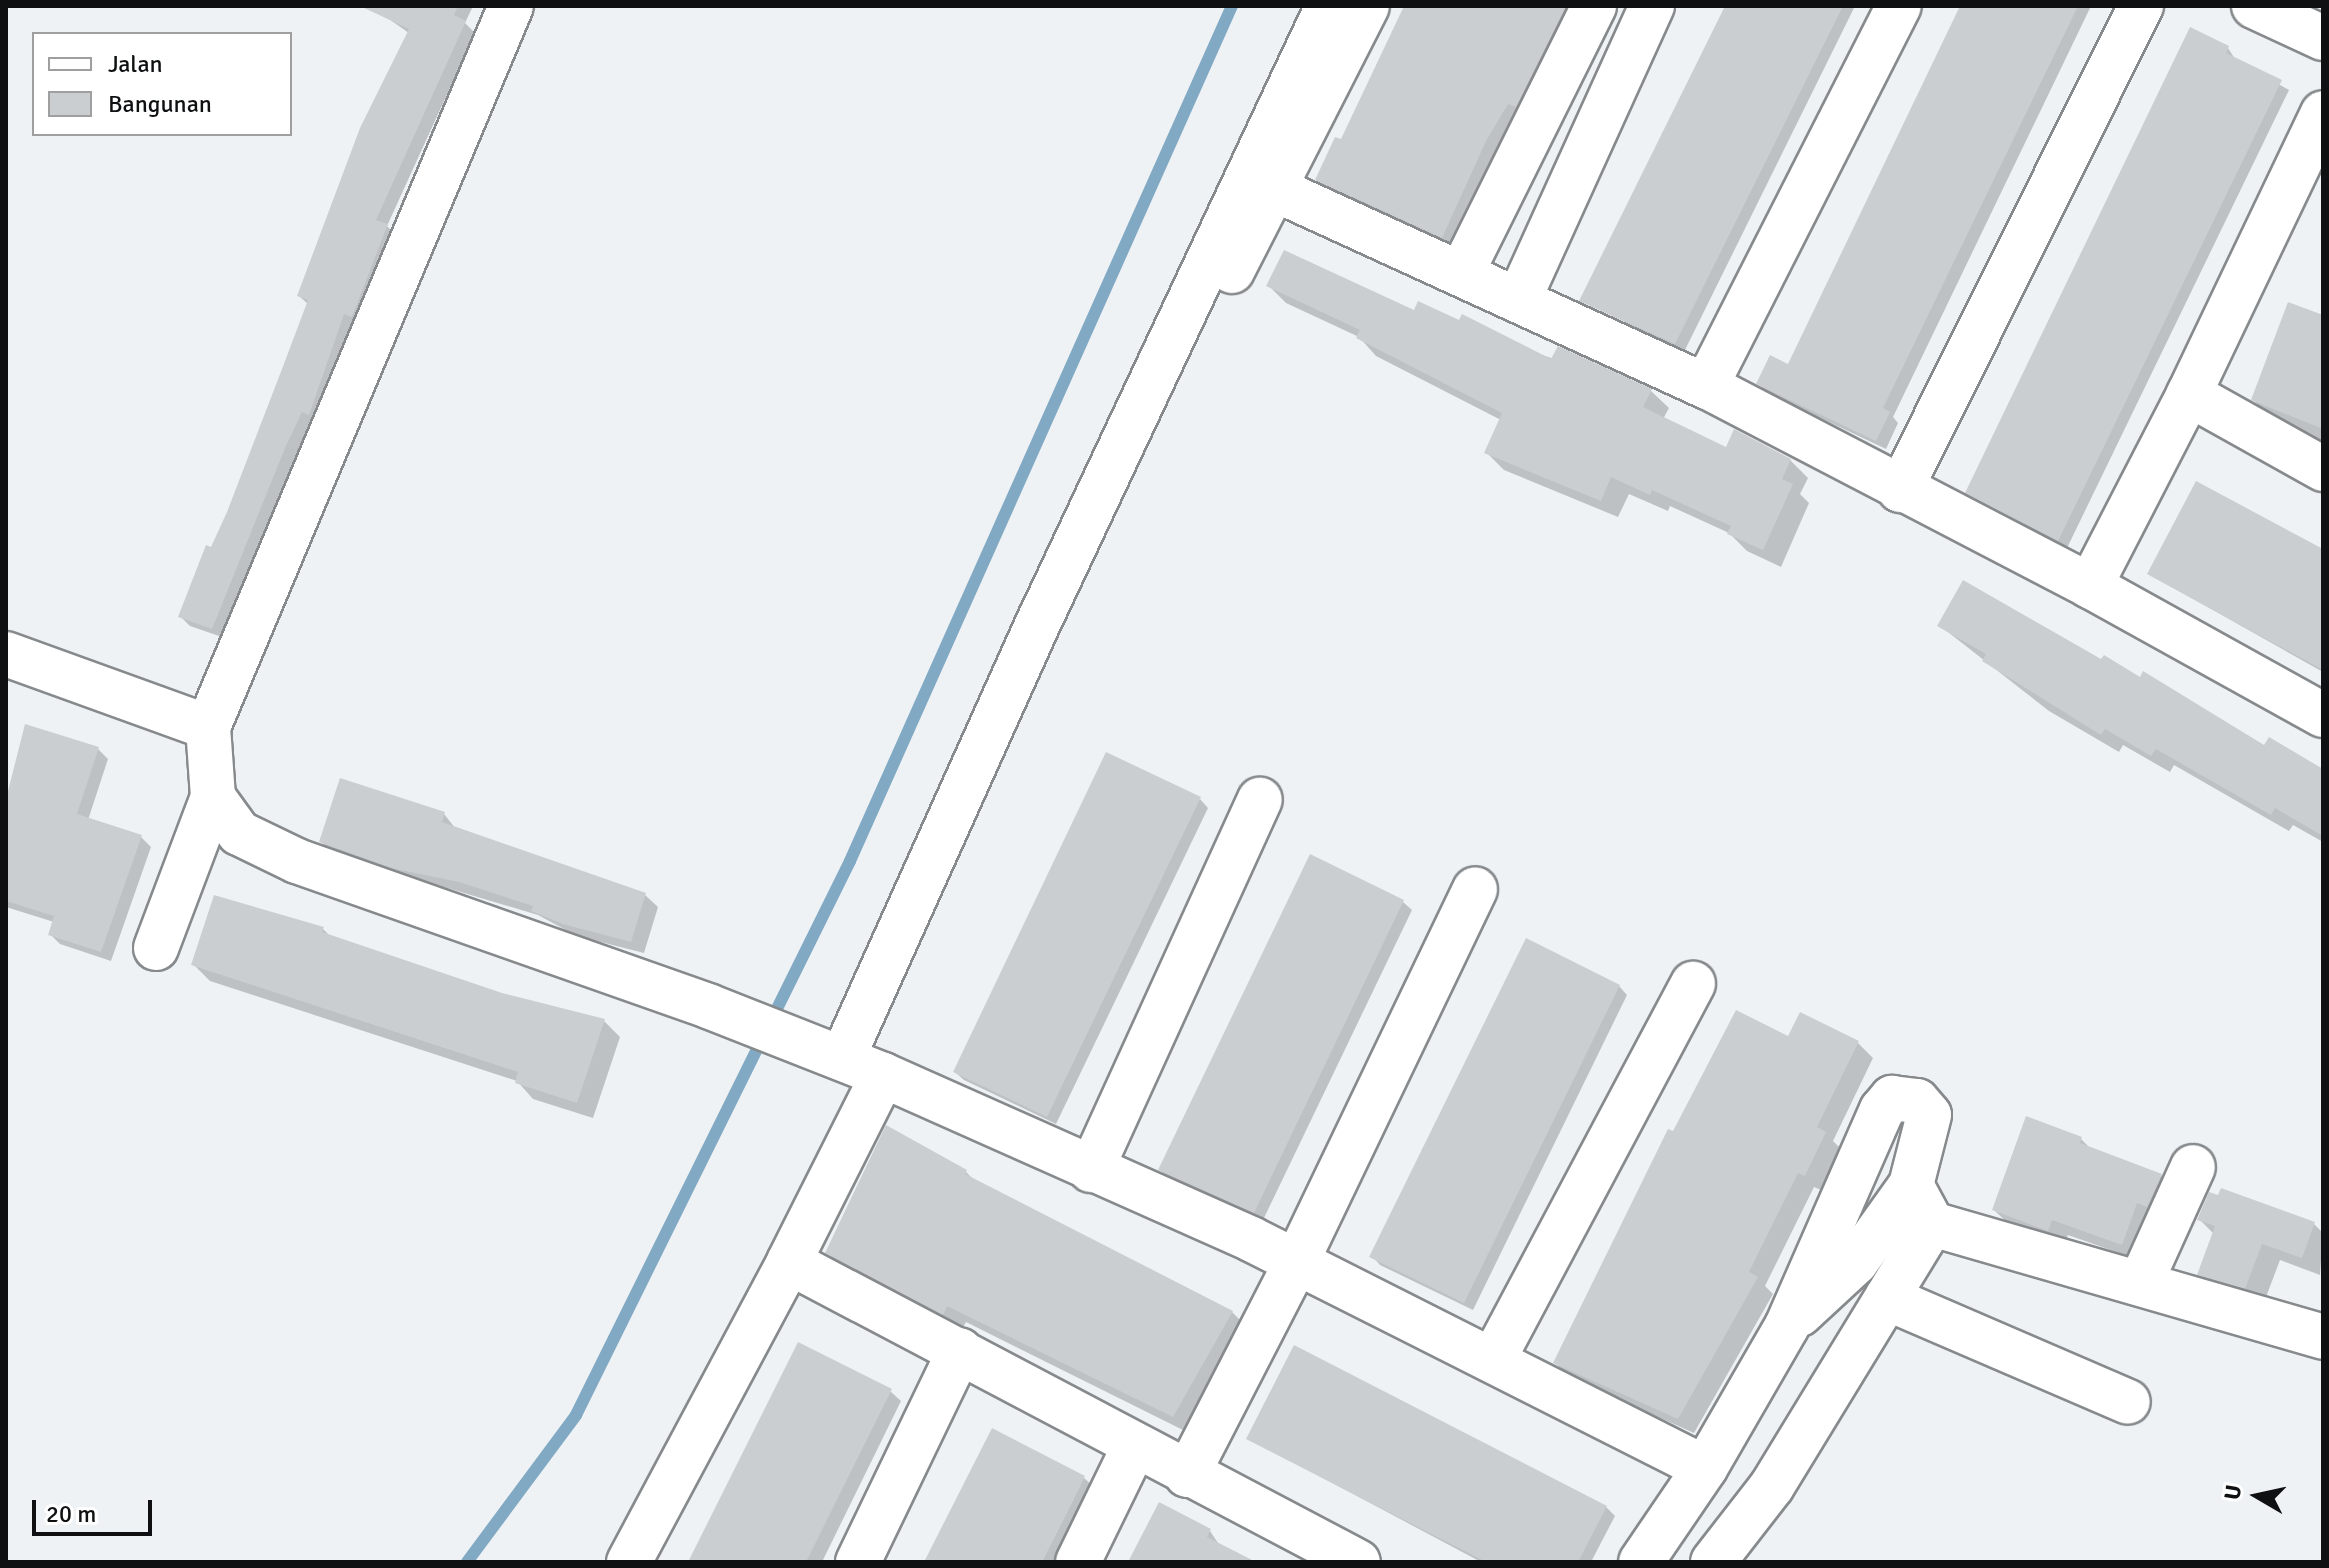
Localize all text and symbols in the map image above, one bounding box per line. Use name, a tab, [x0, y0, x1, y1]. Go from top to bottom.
legend	[32, 32, 292, 136]
text: Jalan	[108, 49, 163, 79]
text: Bangunan	[108, 89, 212, 119]
north arrow	[2217, 1456, 2297, 1536]
text: U	[2218, 1483, 2247, 1502]
scale bar	[36, 1484, 156, 1534]
text: 20 m	[46, 1499, 96, 1529]

